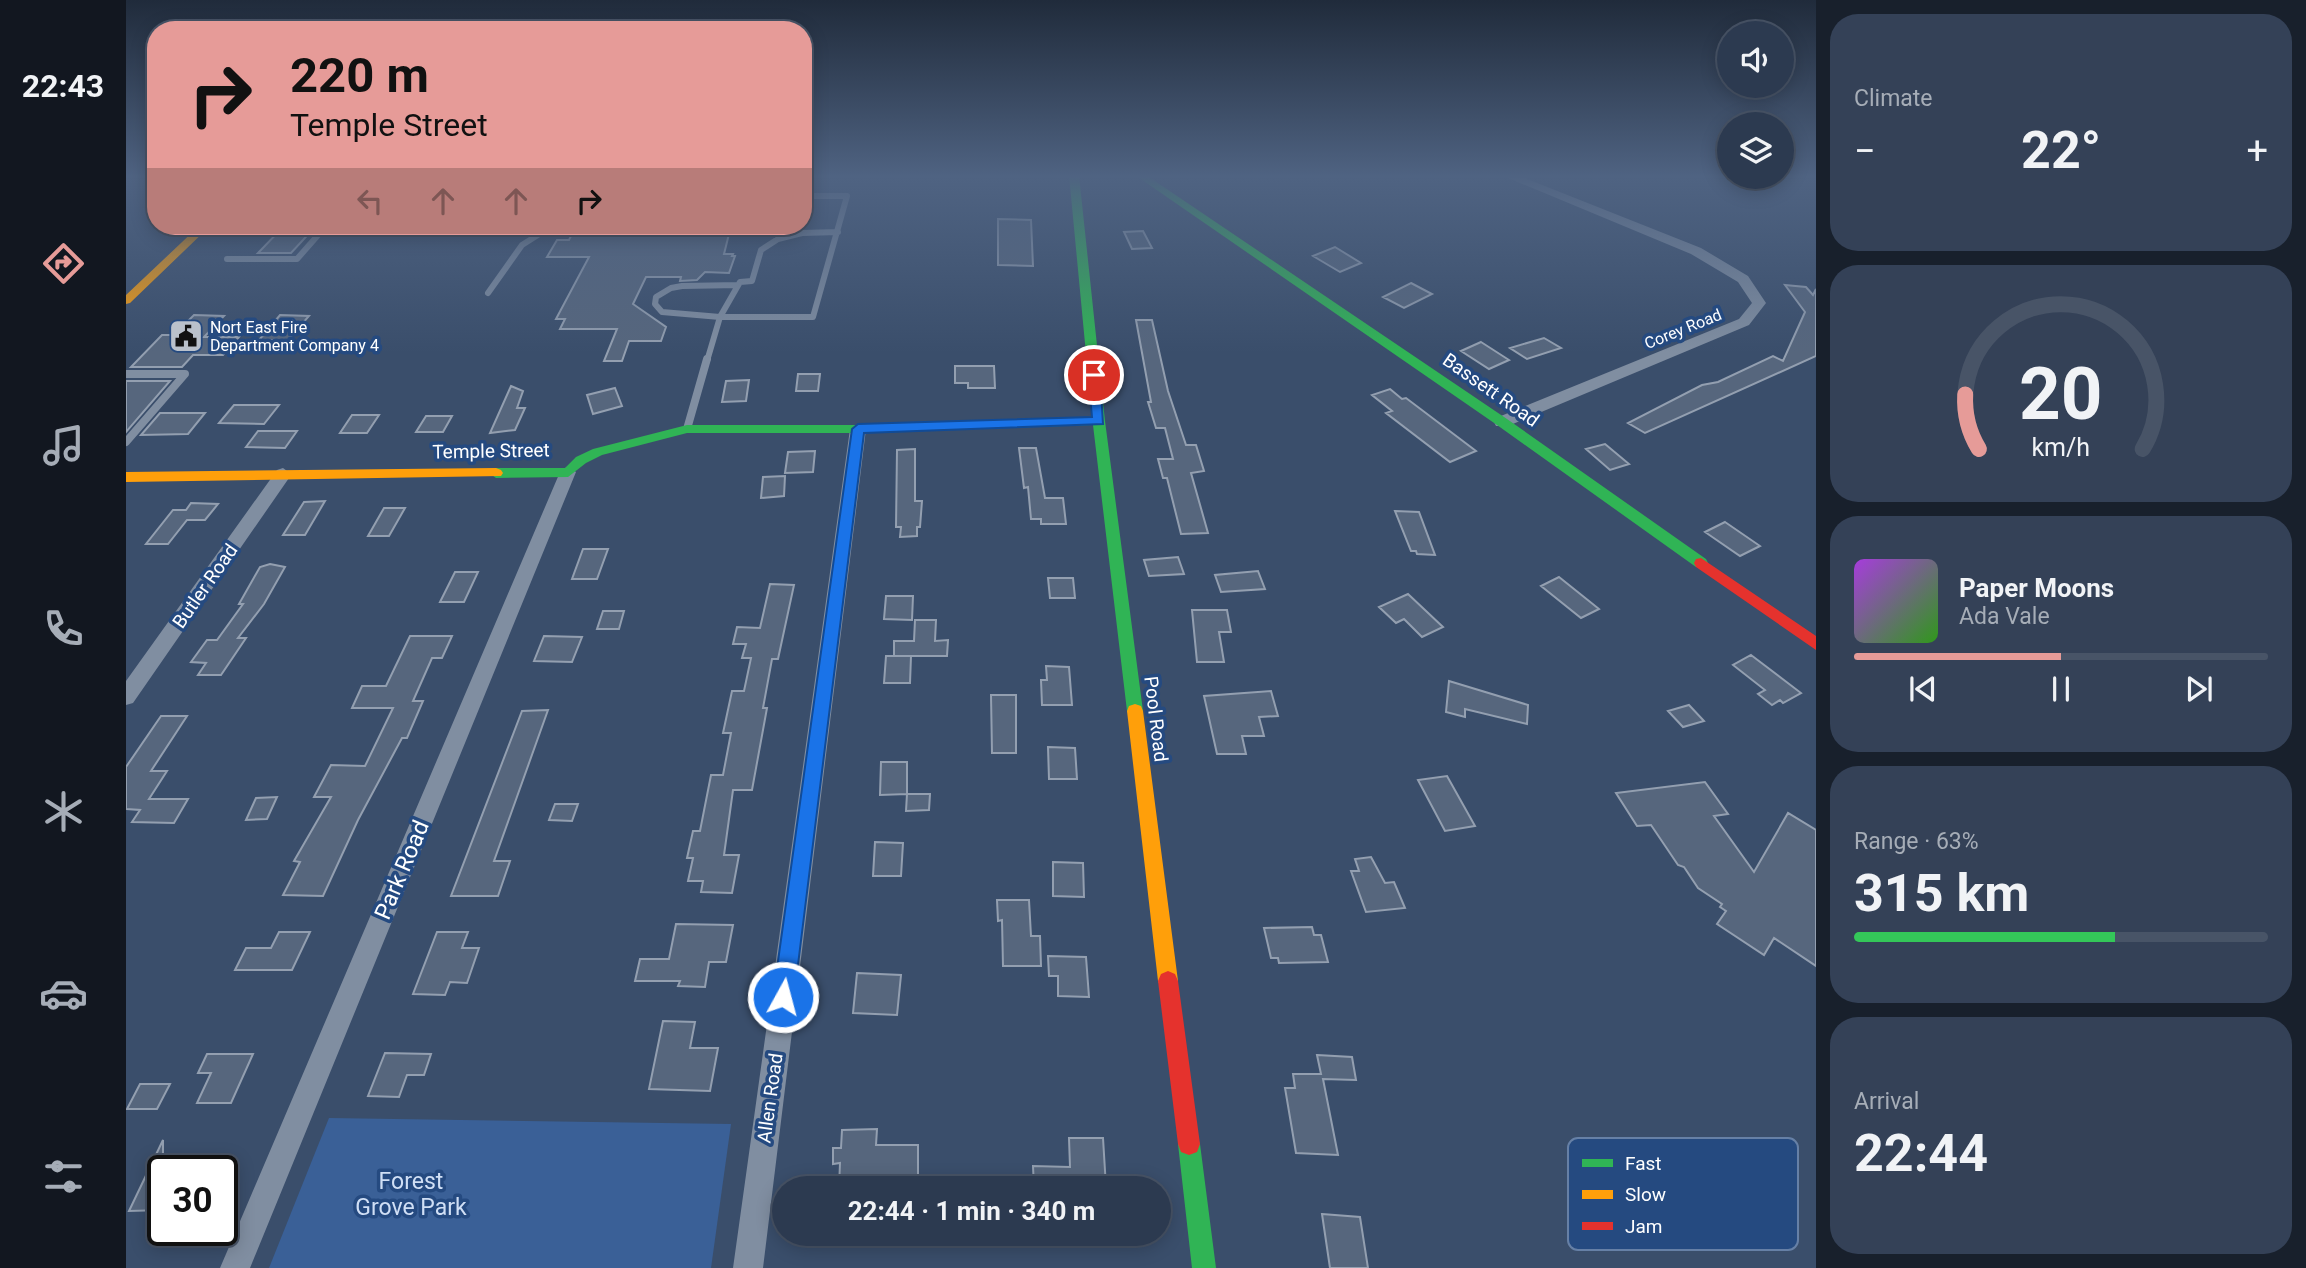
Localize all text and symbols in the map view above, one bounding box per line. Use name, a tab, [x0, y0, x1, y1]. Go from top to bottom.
map controls	[1717, 21, 1794, 189]
button: sound	[1717, 21, 1794, 98]
text: 220 m	[290, 47, 429, 104]
icon: right	[175, 49, 266, 140]
text: 22:43	[22, 67, 104, 105]
text: Climate	[1854, 85, 1933, 112]
text: Temple Street	[290, 106, 488, 144]
button: layers	[1717, 112, 1794, 189]
text: 22°	[2021, 120, 2101, 181]
text: −	[1854, 129, 1876, 173]
text: +	[2246, 129, 2268, 173]
icon: left	[351, 182, 389, 220]
icon: ahead	[424, 182, 462, 220]
icon: ahead	[497, 182, 535, 220]
icon: right	[570, 182, 608, 220]
icon: directions	[39, 239, 88, 288]
street label: Corey Road	[1642, 305, 1724, 353]
public building icon: Nort East Fire Department Company 4	[167, 317, 205, 355]
place label: Nort East Fire Department Company 4	[210, 318, 379, 355]
pin	[1064, 345, 1124, 405]
street label: Bassett Road	[1438, 348, 1544, 432]
text: 20	[2019, 352, 2103, 438]
icon: arrive	[1075, 356, 1113, 394]
icon: music	[39, 421, 88, 470]
text: km/h	[2032, 433, 2090, 462]
street label: Temple Street	[432, 438, 550, 464]
street label: Butler Road	[167, 539, 243, 633]
text: Paper Moons	[1959, 573, 2114, 603]
text: Ada Vale	[1959, 603, 2050, 630]
icon: phone	[39, 604, 88, 653]
icon: previous	[1904, 670, 1942, 708]
icon: pause	[2042, 670, 2080, 708]
icon: next	[2180, 670, 2218, 708]
street label: Pool Road	[1139, 675, 1173, 763]
icon: climate	[39, 787, 88, 836]
street label: Park Road	[369, 816, 435, 924]
text: Range · 63%	[1854, 828, 1979, 855]
text: 315 km	[1854, 863, 2029, 924]
position arrow	[746, 960, 820, 1034]
icon: car	[39, 969, 88, 1018]
street label: Allen Road	[752, 1052, 788, 1144]
text: Arrival	[1854, 1088, 1919, 1115]
text: 22:44	[1854, 1123, 1988, 1184]
legend	[1568, 1138, 1798, 1250]
icon: filters	[39, 1152, 88, 1201]
text: Fast	[1625, 1152, 1662, 1175]
speed limit sign: 30	[147, 1155, 238, 1246]
park label: Forest Grove Park	[355, 1168, 467, 1221]
text: Slow	[1625, 1183, 1666, 1206]
text: 22:44 · 1 min · 340 m	[848, 1196, 1095, 1226]
text: Jam	[1625, 1215, 1662, 1238]

